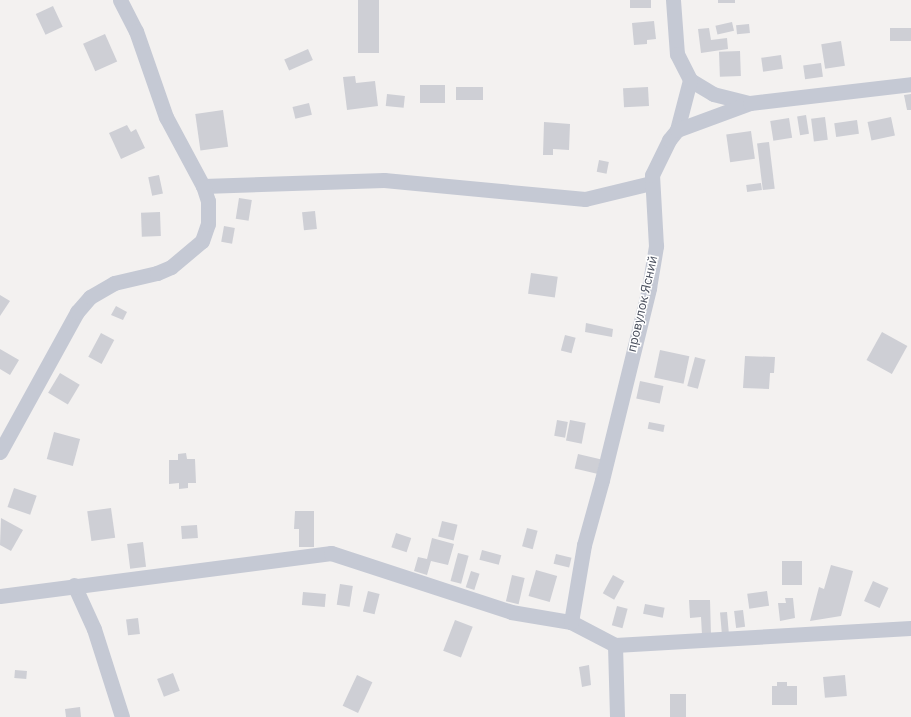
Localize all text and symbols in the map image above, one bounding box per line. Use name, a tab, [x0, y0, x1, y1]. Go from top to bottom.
street label: провулок Ясний	[624, 254, 662, 354]

